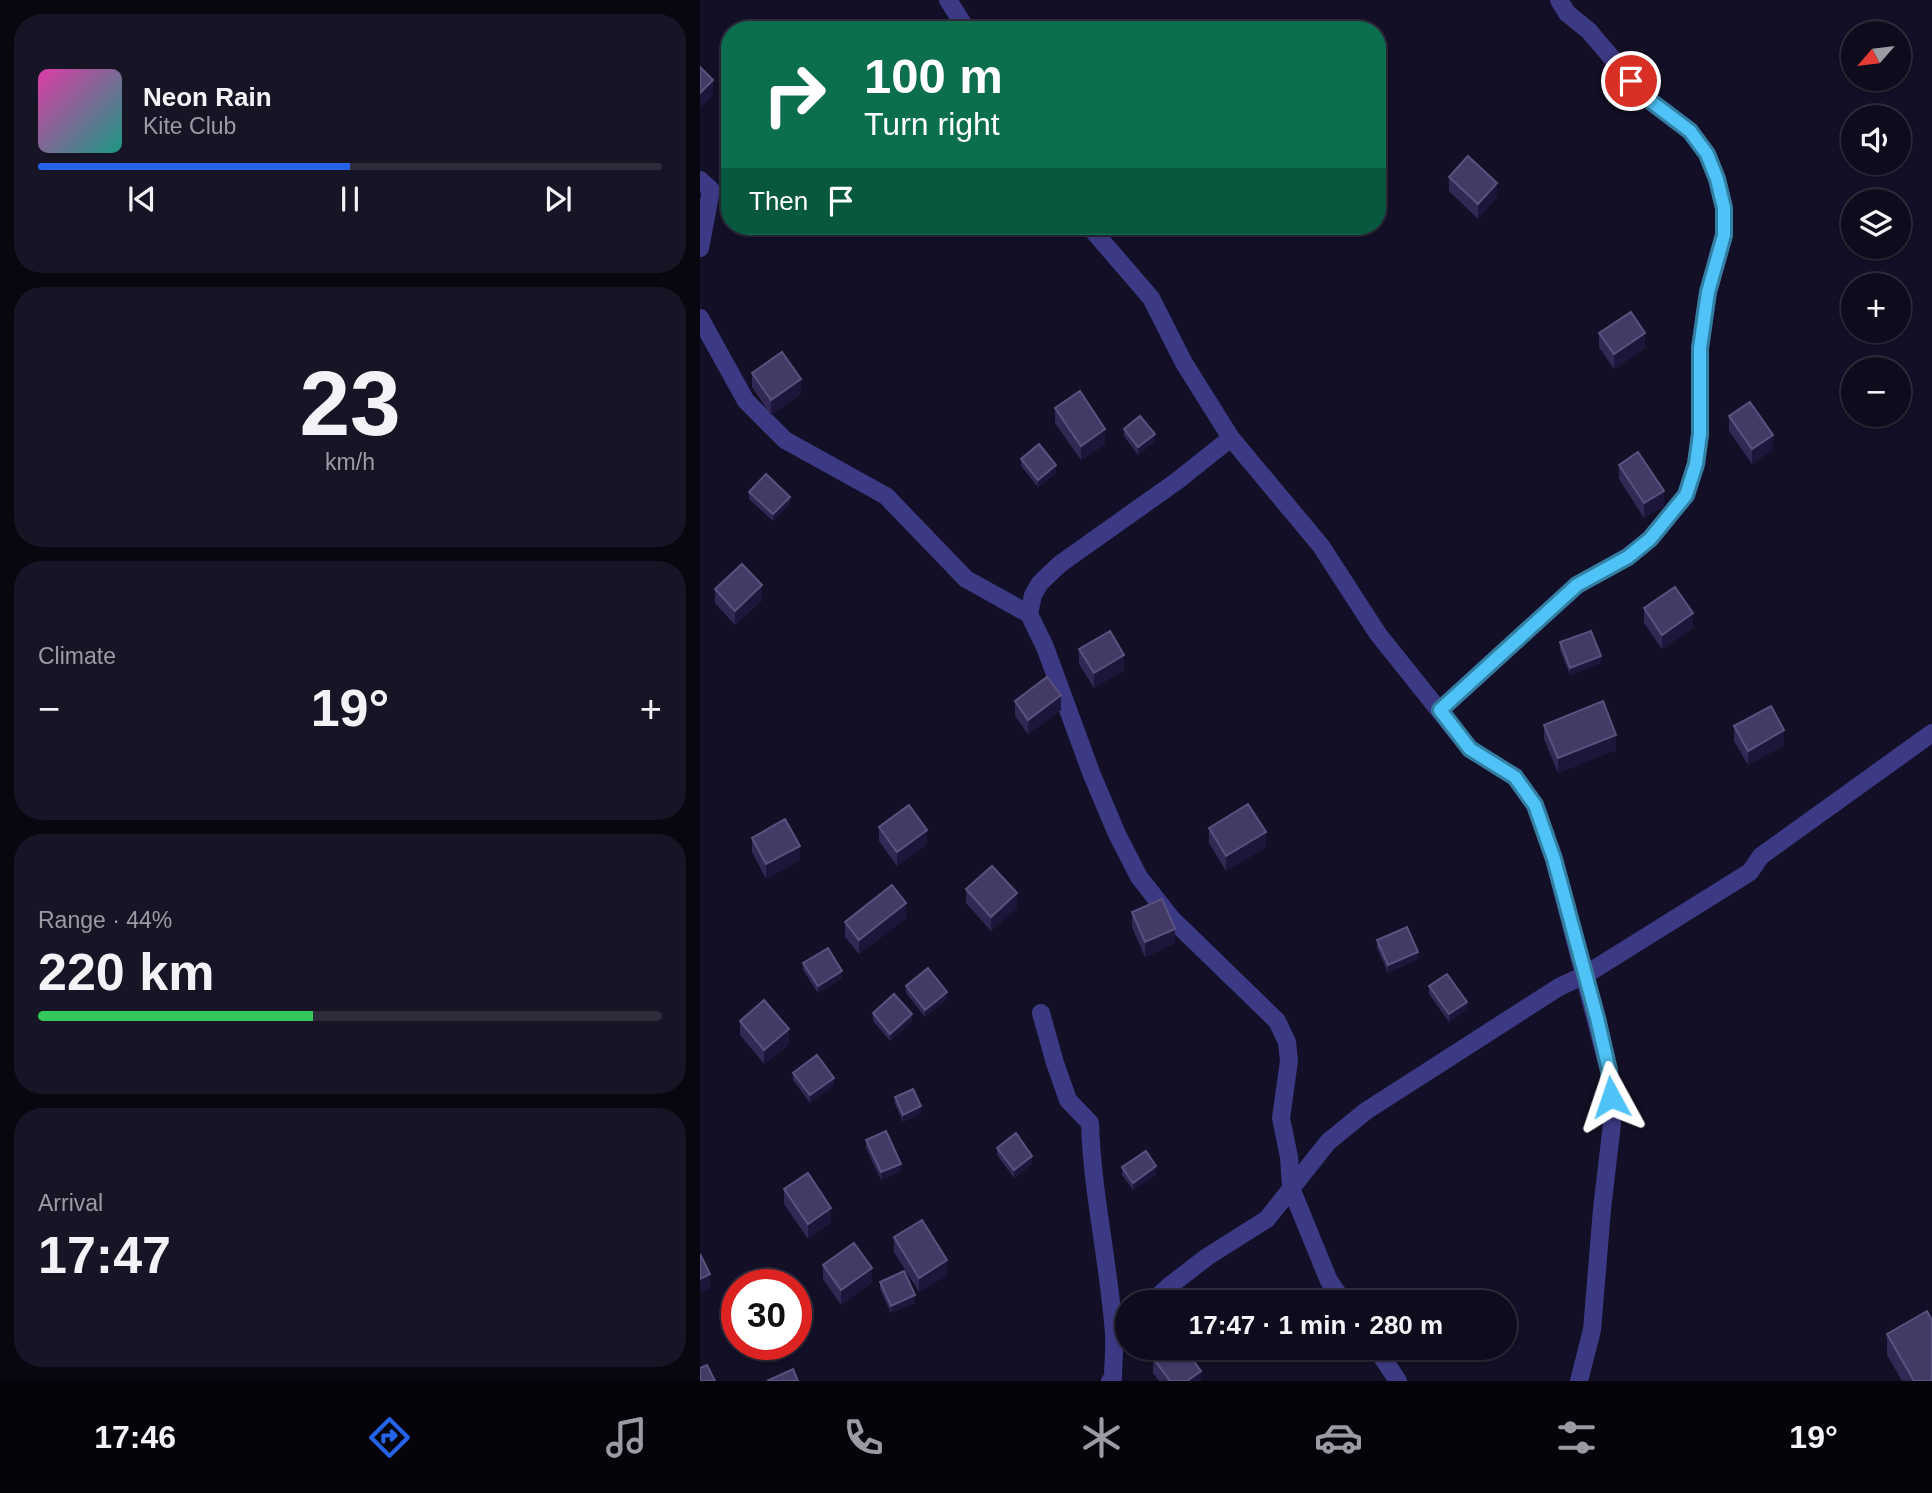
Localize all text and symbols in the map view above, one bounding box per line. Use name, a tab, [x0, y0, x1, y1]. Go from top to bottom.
north arrow	[1841, 21, 1911, 91]
map controls	[1841, 21, 1911, 427]
icon: right	[749, 49, 840, 140]
text: 100 m	[864, 49, 1003, 103]
pin	[1601, 51, 1661, 111]
icon: arrive	[1612, 62, 1650, 100]
text: Neon Rain	[143, 82, 272, 112]
button: sound	[1841, 105, 1911, 175]
text: Turn right	[864, 106, 1000, 142]
text: Kite Club	[143, 113, 236, 139]
icon: previous	[123, 180, 161, 218]
icon: pause	[331, 180, 369, 218]
icon: next	[539, 180, 577, 218]
icon: arrive	[822, 182, 860, 220]
text: Then	[749, 186, 808, 216]
button: layers	[1841, 189, 1911, 259]
button: +	[1841, 273, 1911, 343]
text: 23	[299, 353, 401, 454]
button: −	[1841, 357, 1911, 427]
text: km/h	[325, 449, 375, 475]
text: Climate	[38, 643, 116, 669]
text: 19°	[311, 679, 389, 737]
text: −	[38, 688, 60, 730]
text: +	[640, 688, 662, 730]
text: Range · 44%	[38, 907, 172, 933]
text: 220 km	[38, 943, 214, 1001]
position arrow	[1574, 1060, 1648, 1134]
text: Arrival	[38, 1190, 103, 1216]
text: 17:47	[38, 1226, 171, 1284]
speed limit sign: 30	[721, 1269, 812, 1360]
text: 17:47 · 1 min · 280 m	[1189, 1310, 1443, 1340]
icon: directions	[365, 1413, 414, 1462]
icon: music	[602, 1413, 651, 1462]
icon: phone	[839, 1413, 888, 1462]
icon: climate	[1077, 1413, 1126, 1462]
icon: car	[1314, 1413, 1363, 1462]
icon: filters	[1552, 1413, 1601, 1462]
text: 17:46	[94, 1419, 176, 1455]
text: 19°	[1789, 1419, 1838, 1455]

